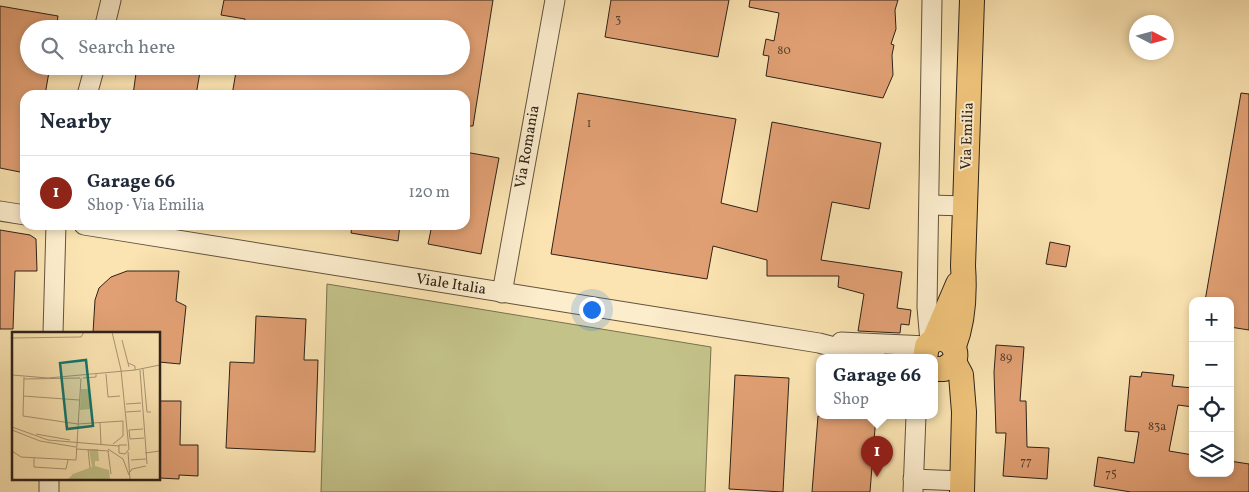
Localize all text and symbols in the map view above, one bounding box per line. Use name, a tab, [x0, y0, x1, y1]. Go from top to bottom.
house number: 3	[615, 12, 621, 28]
north arrow	[1129, 15, 1174, 60]
search box	[20, 20, 470, 75]
icon: search	[38, 34, 66, 62]
text: Search here	[78, 35, 175, 61]
house number: 80	[777, 43, 791, 59]
street label: Via Emilia	[956, 102, 980, 170]
street label: Via Romania	[510, 104, 546, 190]
text: Nearby	[40, 108, 111, 137]
house number: 1	[587, 116, 591, 132]
text: Garage 66	[87, 169, 175, 195]
text: 1	[53, 182, 59, 204]
text: 120 m	[408, 182, 450, 204]
text: Shop · Via Emilia	[87, 195, 204, 217]
street label: Viale Italia	[414, 269, 488, 301]
your location	[579, 297, 605, 323]
map controls	[1189, 297, 1234, 477]
button: +	[1189, 297, 1234, 342]
inset map	[12, 332, 160, 480]
button: −	[1189, 342, 1234, 387]
house number: 89	[1000, 350, 1012, 366]
popup	[816, 354, 938, 419]
text: Garage 66	[833, 363, 921, 389]
button: locate	[1189, 387, 1234, 432]
text: Shop	[833, 389, 869, 411]
house number: 83a	[1148, 419, 1166, 435]
button: layers	[1189, 432, 1234, 477]
pin: 1	[861, 436, 893, 477]
house number: 77	[1020, 454, 1032, 470]
house number: 75	[1105, 466, 1117, 482]

